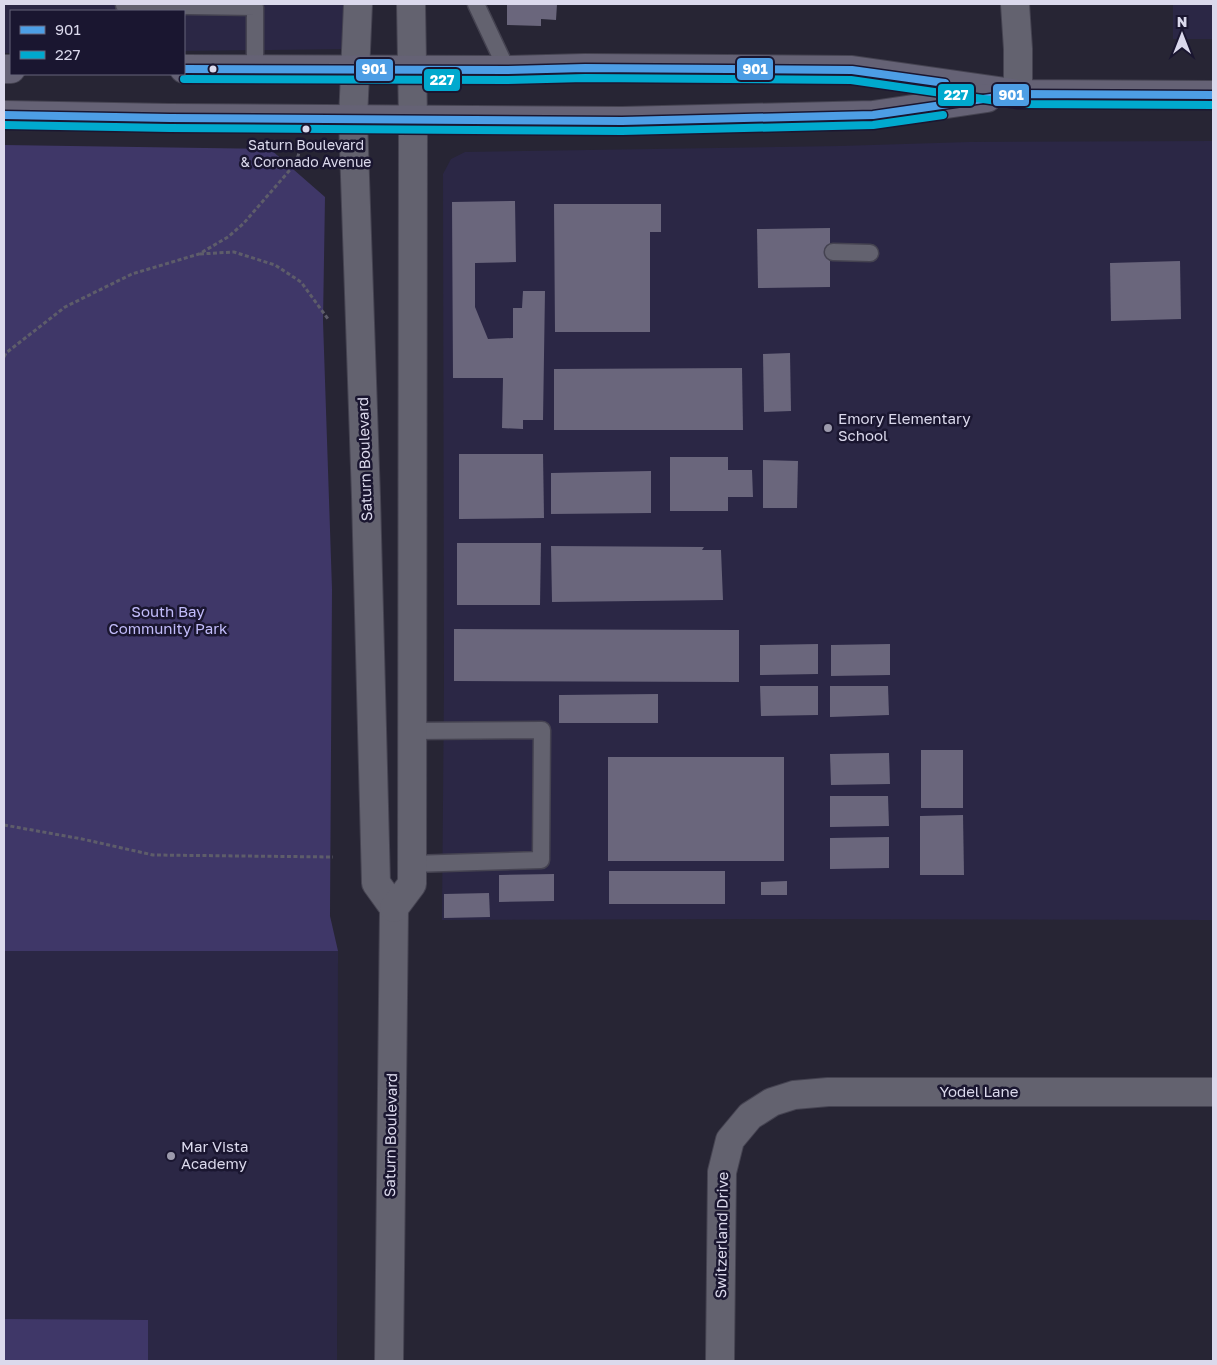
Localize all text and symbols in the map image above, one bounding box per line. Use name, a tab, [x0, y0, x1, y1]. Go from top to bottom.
legend	[10, 10, 185, 75]
north arrow	[1157, 10, 1207, 60]
text: N	[1177, 13, 1187, 30]
text: 901	[55, 20, 81, 38]
text: 227	[55, 45, 80, 63]
line badge: 901	[736, 57, 774, 81]
line badge: 901	[355, 58, 394, 82]
text: 901	[361, 60, 387, 77]
text: 901	[742, 60, 768, 77]
unlabelled marker	[208, 64, 218, 74]
line badge: 227	[423, 68, 461, 92]
text: 227	[430, 71, 455, 88]
line badge: 227	[937, 83, 975, 107]
line badge: 901	[992, 83, 1030, 107]
text: 227	[944, 86, 969, 103]
text: 901	[998, 86, 1024, 103]
marker: Saturn Boulevard & Coronado Avenue	[301, 124, 311, 134]
place label: Saturn Boulevard & Coronado Avenue	[241, 136, 371, 170]
street label: Saturn Boulevard	[353, 397, 375, 521]
place label: Emory Elementary School	[838, 409, 971, 444]
marker: Emory Elementary School	[822, 422, 834, 434]
park label: South Bay Community Park	[109, 602, 228, 637]
street label: Saturn Boulevard	[380, 1073, 400, 1197]
street label: Yodel Lane	[940, 1082, 1019, 1100]
place label: Mar Vista Academy	[181, 1137, 248, 1172]
marker: Mar Vista Academy	[165, 1150, 177, 1162]
street label: Switzerland Drive	[711, 1171, 731, 1299]

